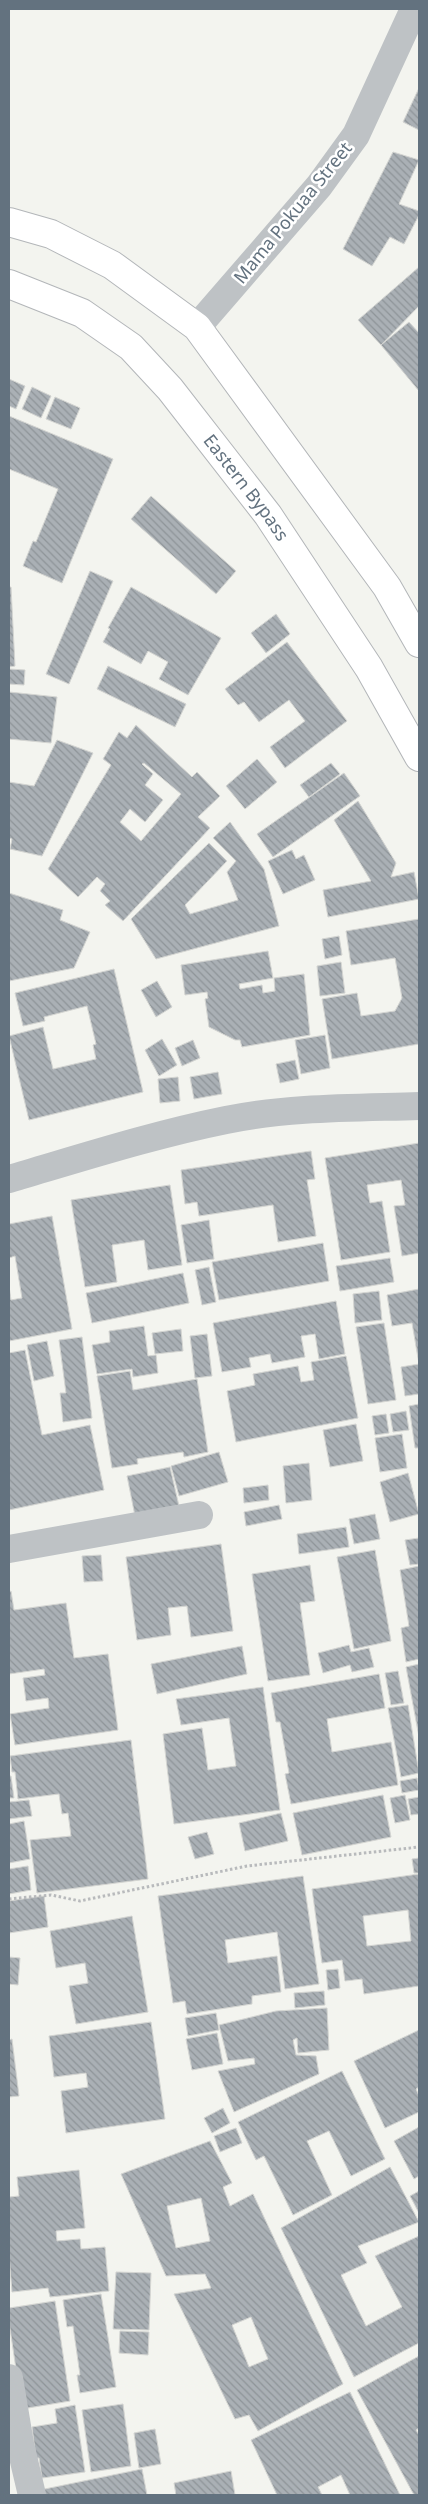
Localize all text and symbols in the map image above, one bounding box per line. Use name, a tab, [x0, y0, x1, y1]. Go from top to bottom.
street label: Mama Pokuaa Street	[228, 136, 357, 288]
street label: Eastern Bypass	[198, 429, 295, 545]

